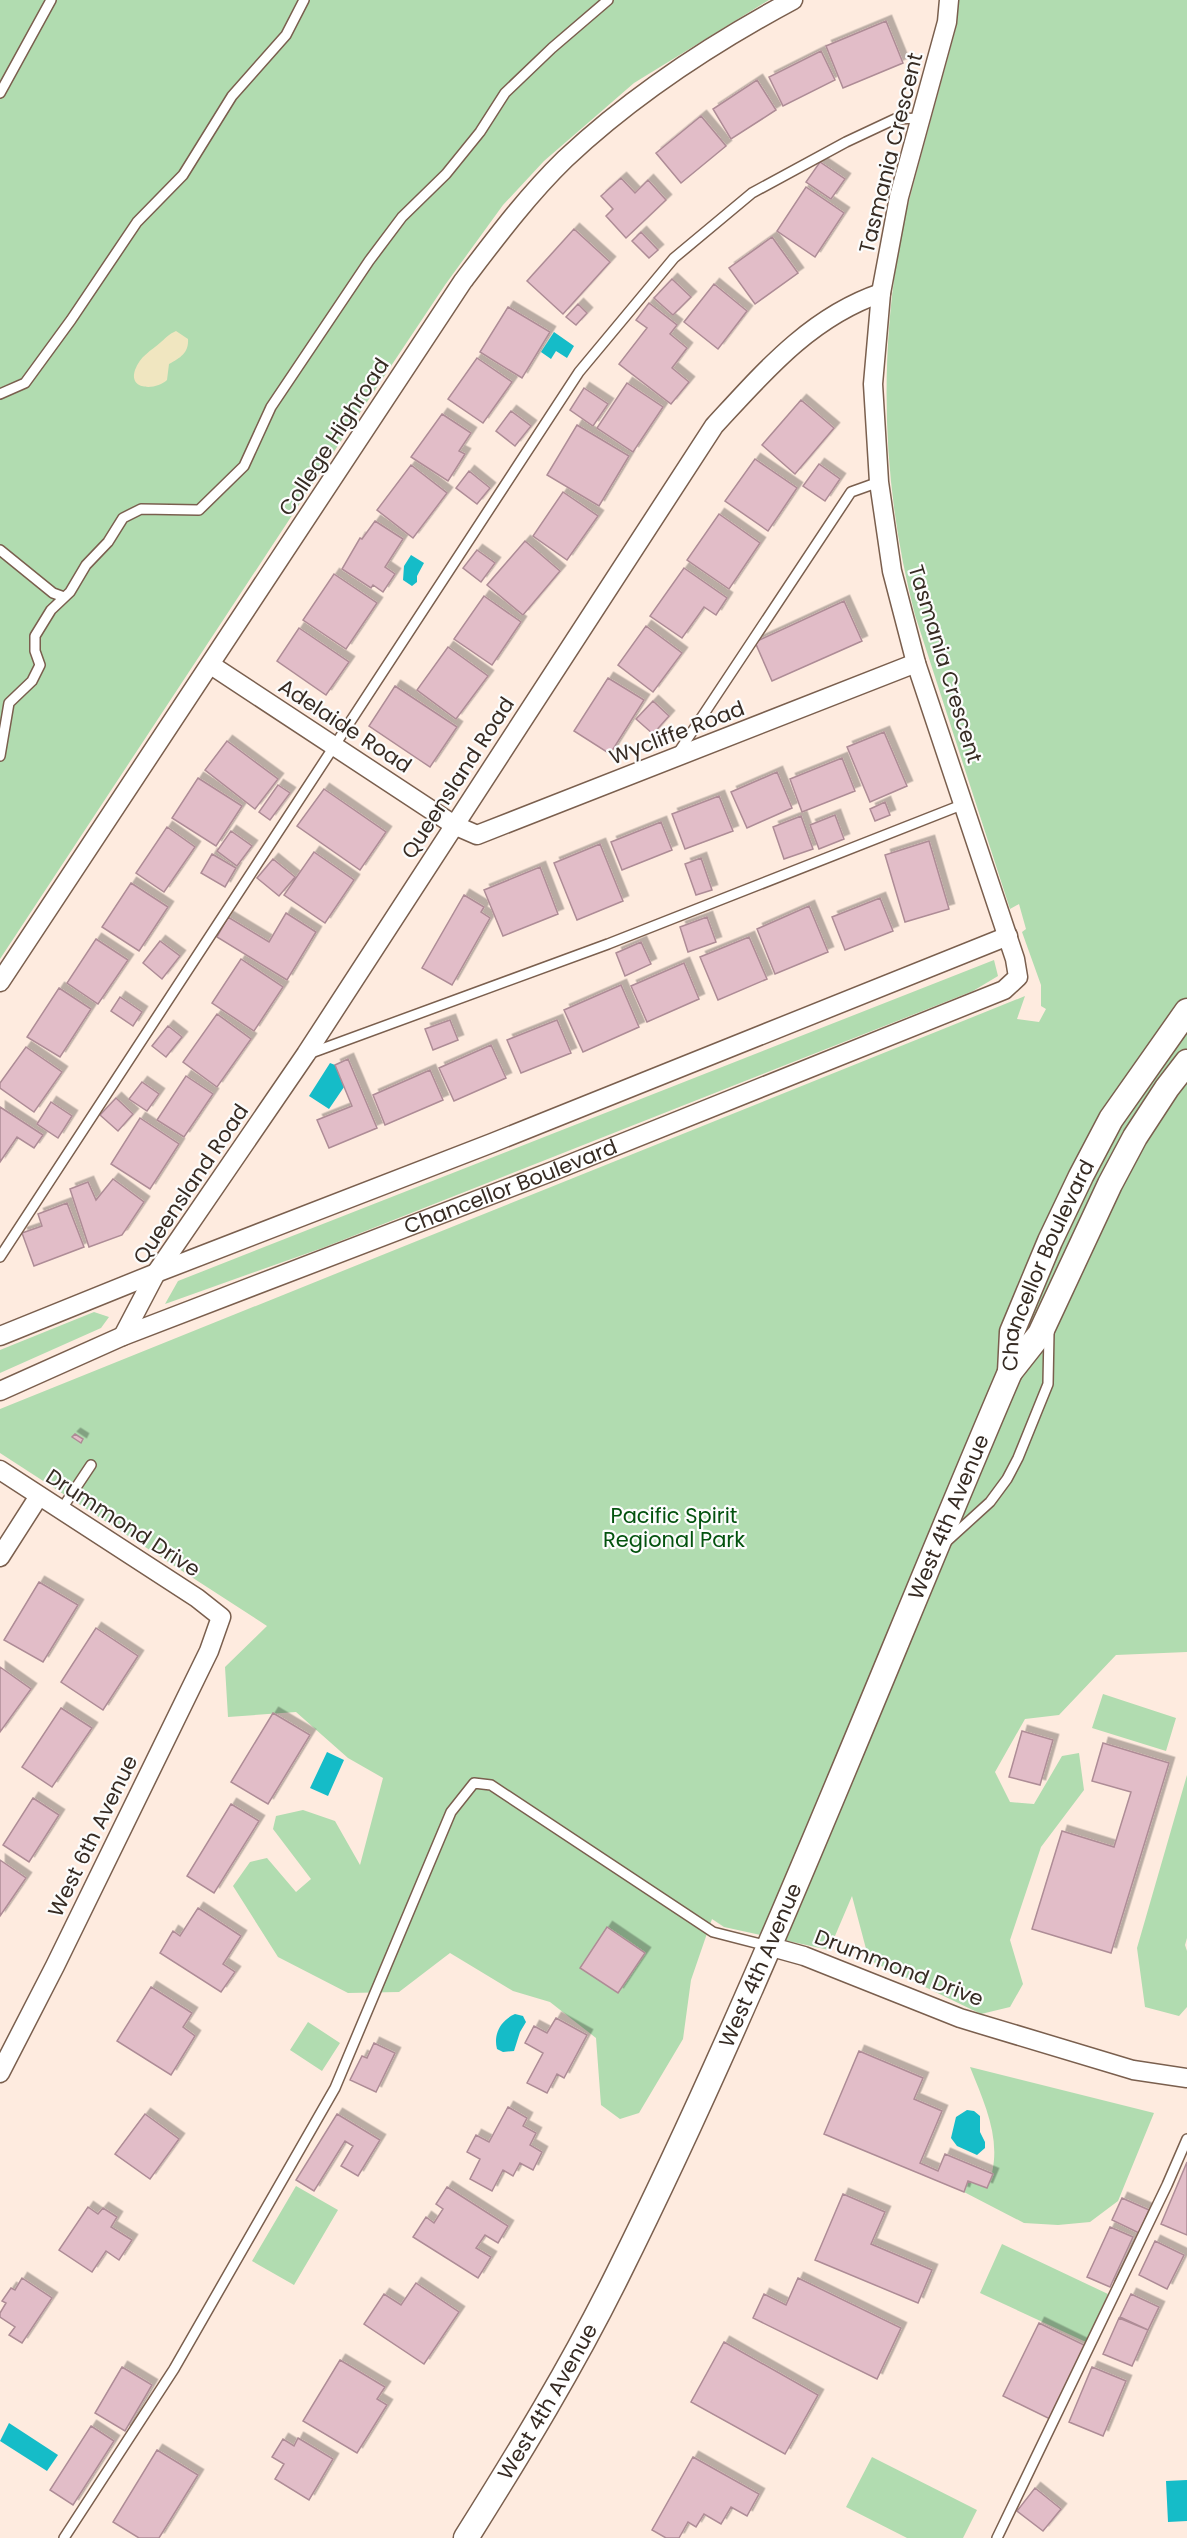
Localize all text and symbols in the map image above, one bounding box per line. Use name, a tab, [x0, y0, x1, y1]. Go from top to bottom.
street label: Tasmania Crescent	[852, 50, 929, 256]
street label: College Highroad	[272, 352, 396, 521]
street label: Tasmania Crescent	[902, 561, 989, 766]
street label: Adelaide Road	[273, 672, 417, 779]
street label: Queensland Road	[394, 691, 521, 864]
street label: Wycliffe Road	[605, 693, 749, 772]
street label: Queensland Road	[126, 1098, 255, 1270]
street label: Chancellor Boulevard	[400, 1132, 621, 1241]
street label: Chancellor Boulevard	[995, 1154, 1101, 1372]
street label: West 4th Avenue	[901, 1430, 996, 1604]
street label: Drummond Drive	[40, 1462, 206, 1583]
park label: Pacific Spirit Regional Park	[603, 1501, 745, 1554]
street label: West 6th Avenue	[41, 1750, 144, 1922]
street label: West 4th Avenue	[712, 1878, 809, 2052]
street label: Drummond Drive	[811, 1922, 988, 2013]
street label: West 4th Avenue	[491, 2318, 604, 2485]

